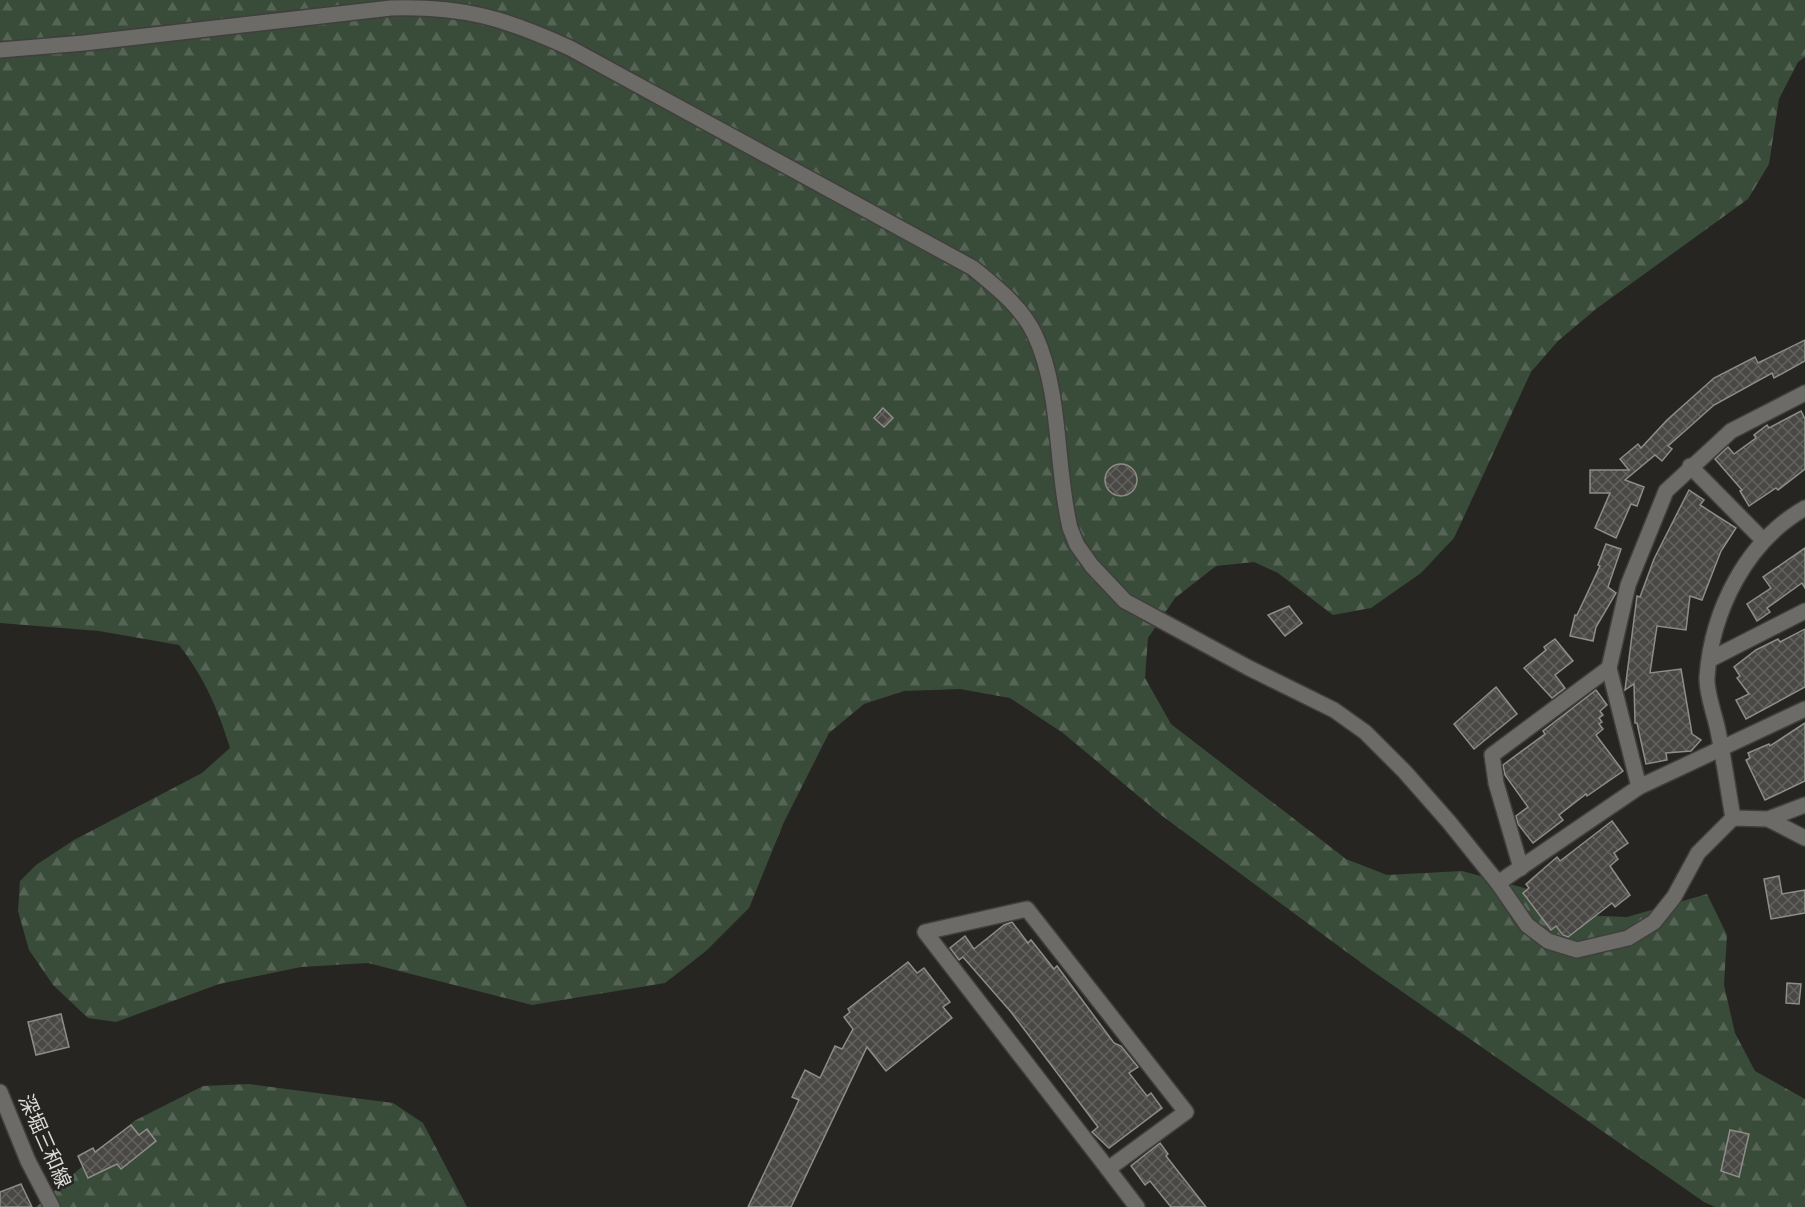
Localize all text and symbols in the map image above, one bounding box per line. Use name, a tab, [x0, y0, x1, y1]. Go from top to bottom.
street label: 深堀三和線	[13, 1090, 77, 1192]

